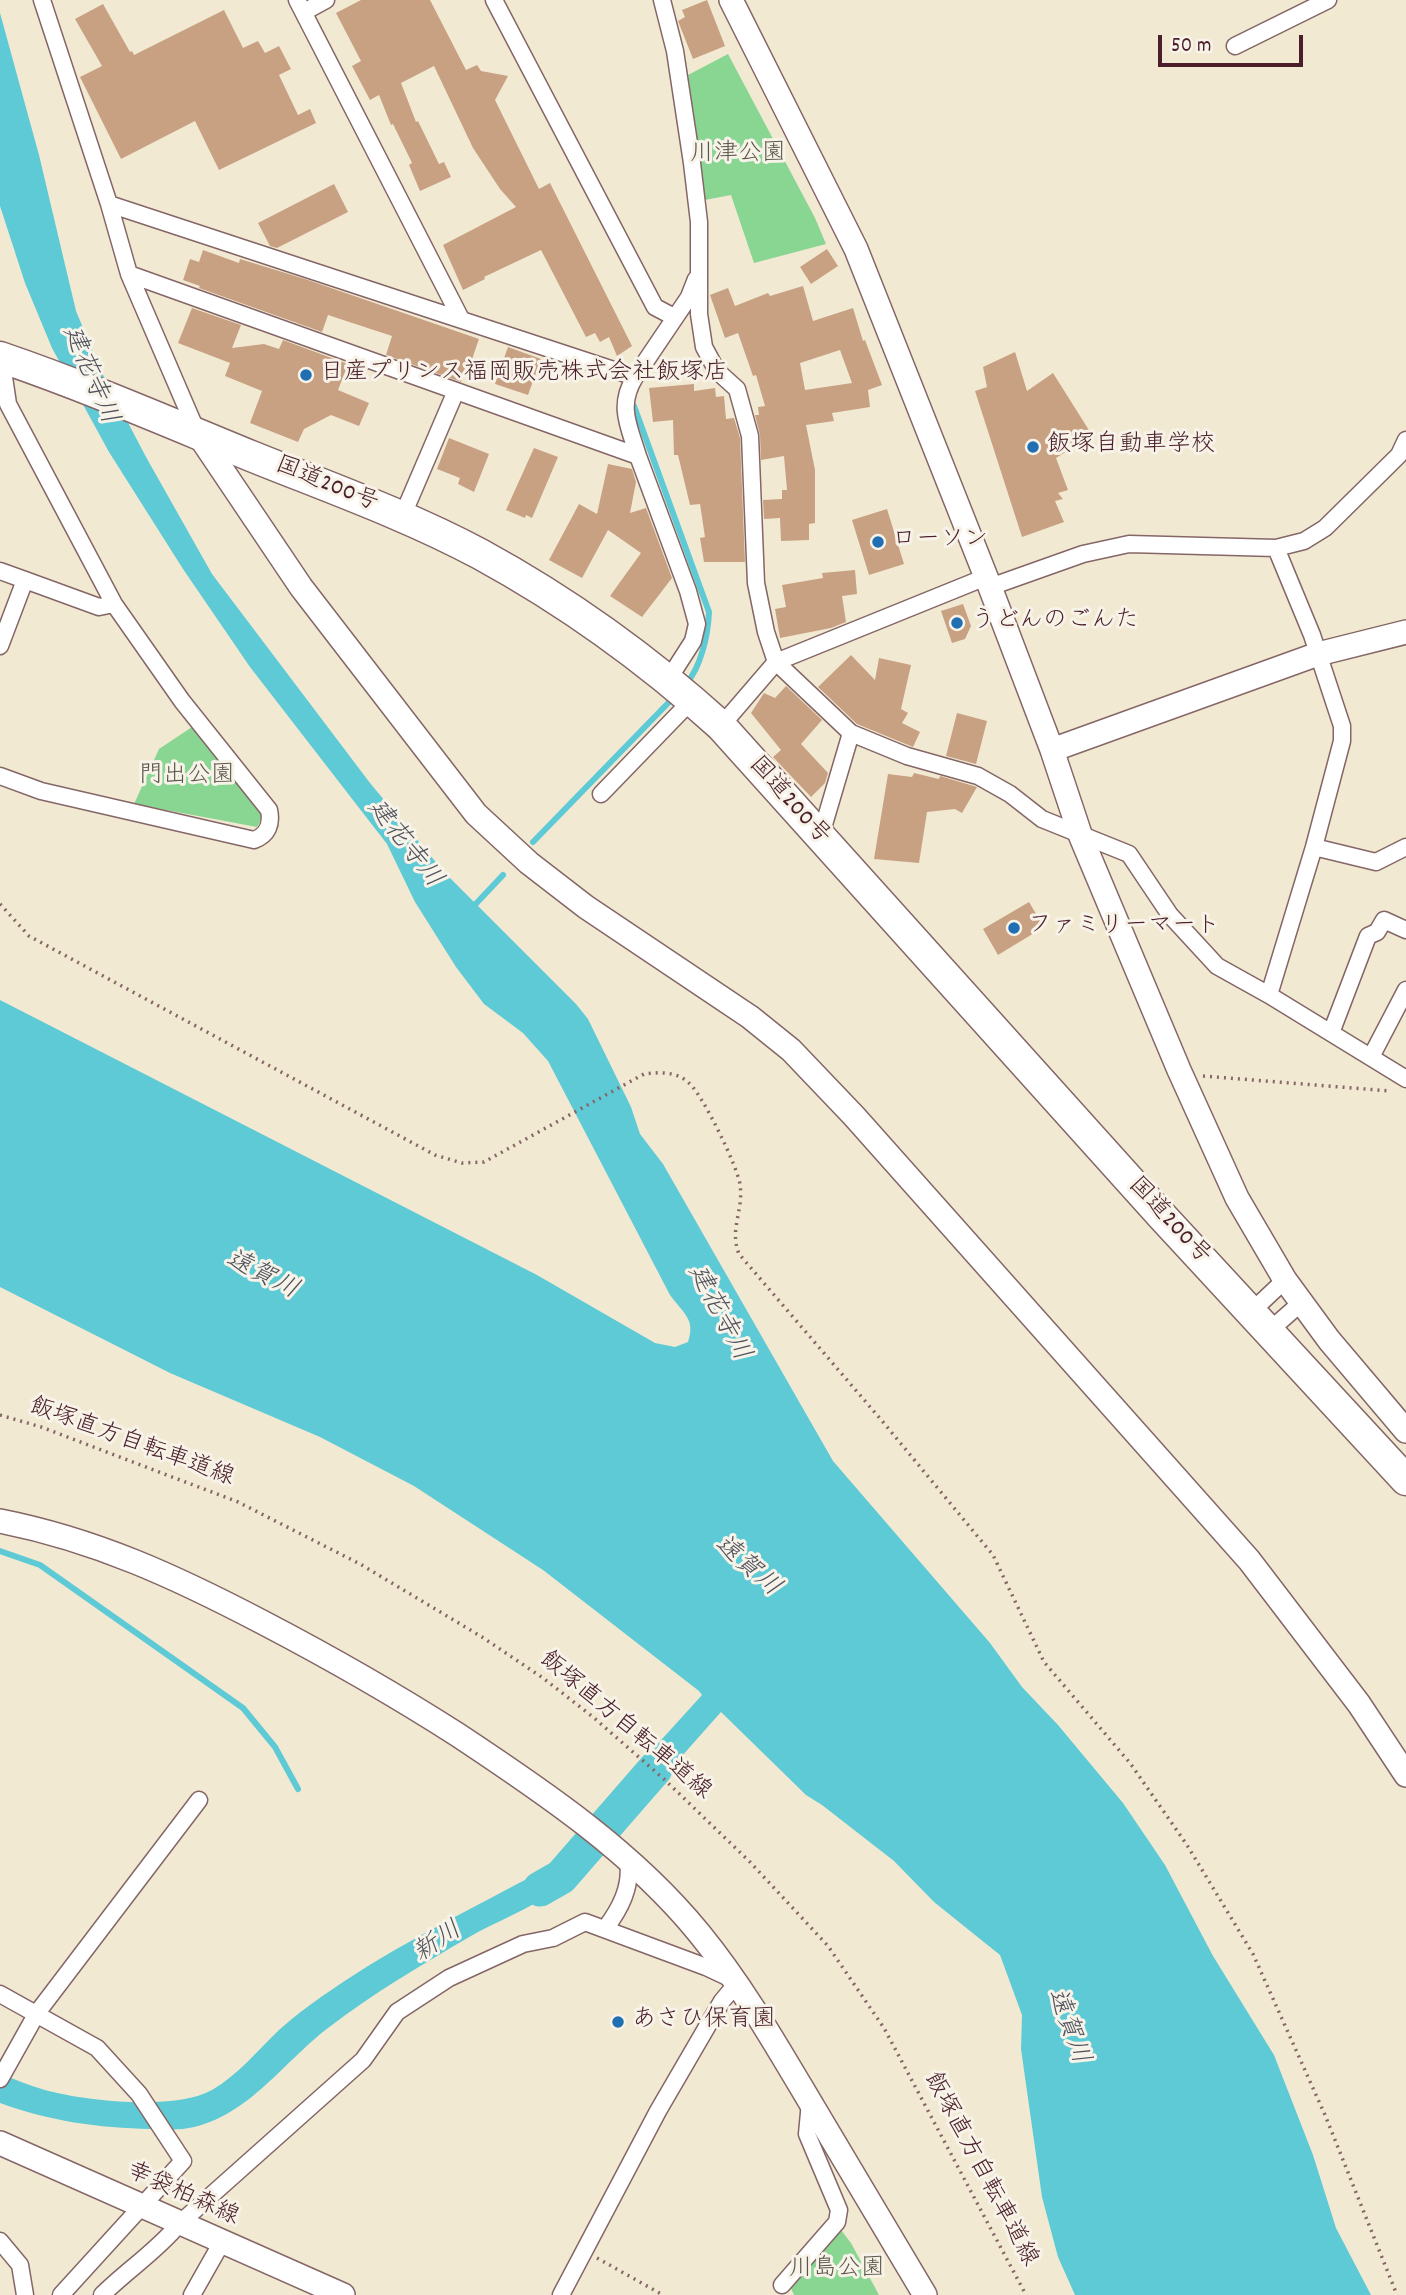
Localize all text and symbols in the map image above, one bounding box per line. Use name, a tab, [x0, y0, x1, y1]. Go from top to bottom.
scale bar	[1161, 21, 1306, 65]
text: 50 m	[1171, 32, 1211, 62]
park label: 川津公園	[690, 142, 786, 170]
water label: 建花寺川	[53, 322, 123, 430]
place label: 日産プリンス福岡販売株式会社飯塚店	[320, 361, 728, 389]
marker: 日産プリンス福岡販売株式会社飯塚店	[298, 367, 314, 383]
place label: 飯塚自動車学校	[1047, 433, 1215, 461]
marker: 飯塚自動車学校	[1025, 439, 1041, 455]
street label: 国道200号	[270, 452, 382, 520]
place label: ローソン	[892, 528, 988, 556]
marker: ローソン	[870, 534, 886, 550]
place label: うどんのごんた	[971, 609, 1139, 637]
marker: うどんのごんた	[949, 615, 965, 631]
street label: 国道200号	[741, 752, 835, 852]
park label: 門出公園	[139, 764, 235, 792]
water label: 建花寺川	[359, 794, 447, 896]
place label: ファミリーマート	[1028, 914, 1220, 942]
marker: ファミリーマート	[1006, 920, 1022, 936]
street label: 国道200号	[1120, 1172, 1216, 1272]
water label: 遠賀川	[219, 1245, 303, 1309]
water label: 建花寺川	[679, 1261, 755, 1367]
street label: 飯塚直方自転車道線	[25, 1394, 237, 1494]
water label: 遠賀川	[706, 1531, 786, 1605]
street label: 飯塚直方自転車道線	[532, 1647, 716, 1807]
water label: 新川	[409, 1917, 469, 1971]
water label: 遠賀川	[1038, 1985, 1094, 2069]
place label: あさひ保育園	[632, 2008, 776, 2036]
marker: あさひ保育園	[610, 2014, 626, 2030]
street label: 飯塚直方自転車道線	[916, 2068, 1042, 2272]
street label: 幸袋柏森線	[121, 2158, 243, 2234]
park label: 川島公園	[789, 2257, 885, 2285]

